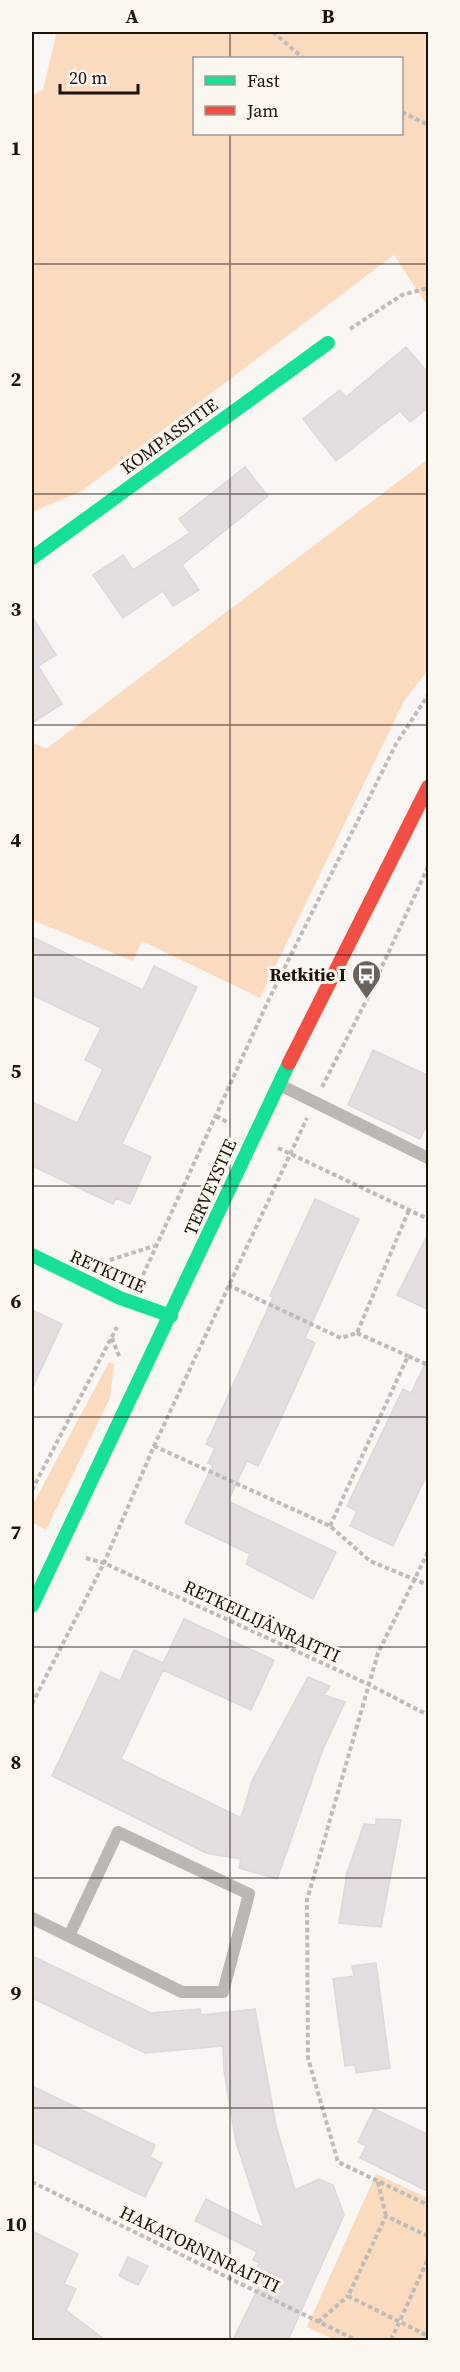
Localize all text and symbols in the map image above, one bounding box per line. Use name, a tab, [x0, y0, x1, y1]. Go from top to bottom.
text: A	[125, 2, 139, 30]
text: B	[321, 2, 335, 30]
scale bar	[60, 57, 138, 95]
legend	[193, 57, 403, 135]
text: 20 m	[69, 65, 107, 90]
text: Fast	[247, 68, 280, 93]
text: Jam	[246, 98, 279, 123]
text: 1	[11, 134, 21, 162]
text: 2	[11, 365, 22, 393]
street label: KOMPASSITIE	[115, 392, 223, 480]
text: 3	[11, 595, 22, 623]
text: 4	[11, 826, 22, 854]
bus stop icon: Retkitie I	[351, 958, 383, 1000]
place label: Retkitie I	[269, 962, 346, 987]
text: 5	[11, 1057, 22, 1085]
street label: TERVEYSTIE	[178, 1135, 242, 1239]
street label: RETKITIE	[66, 1243, 150, 1299]
text: 6	[11, 1287, 22, 1315]
text: 7	[11, 1518, 22, 1546]
street label: RETKEILIJÄNRAITTI	[180, 1574, 344, 1668]
text: 8	[11, 1748, 21, 1776]
text: 9	[11, 1979, 22, 2007]
street label: HAKATORNINRAITTI	[116, 2199, 284, 2299]
text: 10	[5, 2210, 27, 2238]

